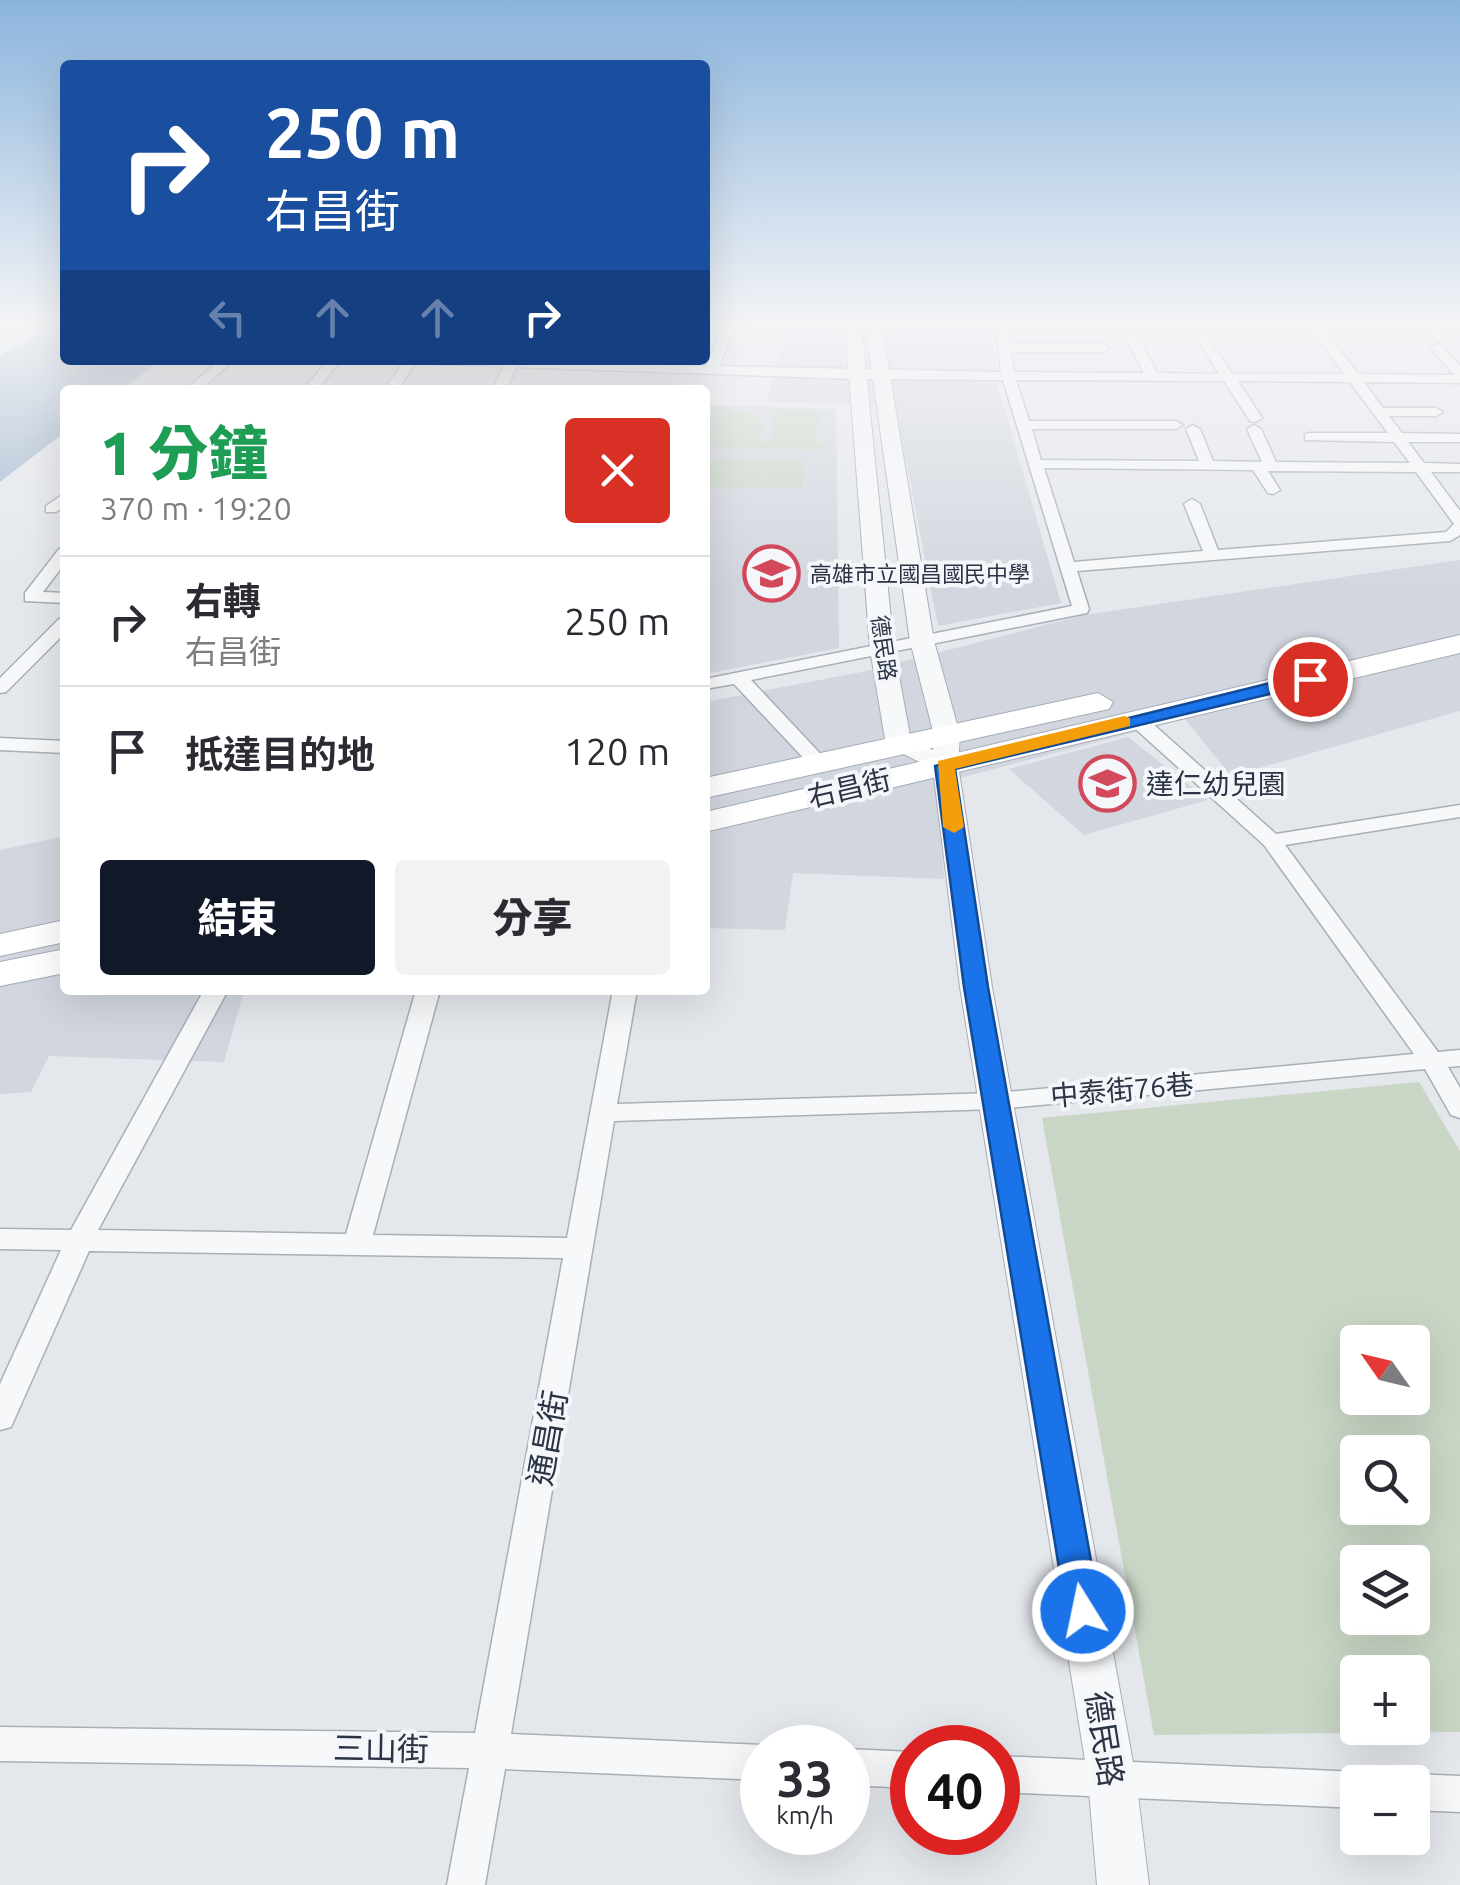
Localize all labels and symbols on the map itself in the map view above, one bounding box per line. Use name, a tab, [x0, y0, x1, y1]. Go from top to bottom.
school or university icon: 高雄市立國昌國民中學	[741, 544, 801, 604]
place label: 高雄市立國昌國民中學	[810, 561, 1030, 586]
street label: 德民路	[868, 614, 901, 682]
pin	[1268, 637, 1353, 722]
school or university icon: 達仁幼兒園	[1077, 754, 1137, 814]
street label: 右昌街	[804, 763, 893, 812]
place label: 達仁幼兒園	[1146, 768, 1286, 799]
street label: 中泰街76巷	[1049, 1068, 1195, 1111]
north arrow	[1340, 1325, 1430, 1415]
street label: 通昌街	[521, 1387, 573, 1488]
position arrow	[1031, 1559, 1135, 1663]
street label: 德民路	[1080, 1689, 1130, 1789]
speed limit sign: 40	[890, 1725, 1020, 1855]
street label: 三山街	[333, 1729, 429, 1767]

